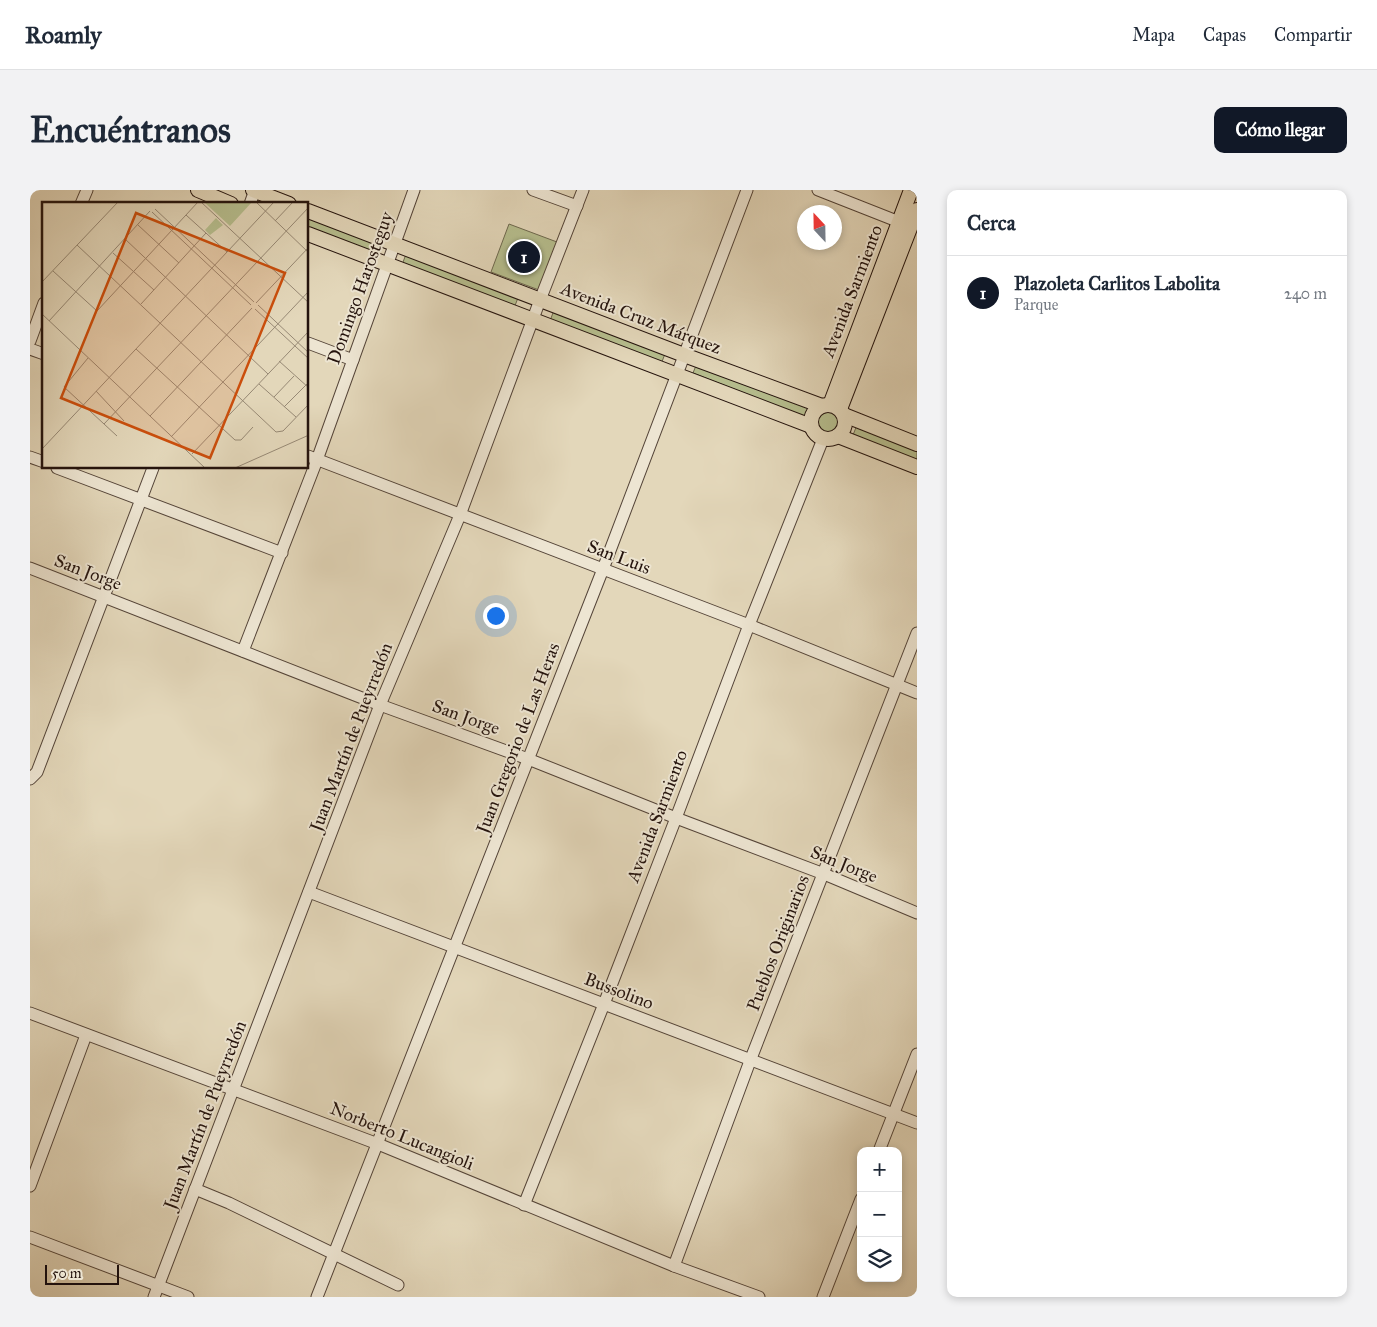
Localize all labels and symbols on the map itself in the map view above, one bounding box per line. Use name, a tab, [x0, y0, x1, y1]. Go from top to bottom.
inset map	[42, 202, 309, 469]
north arrow	[797, 205, 842, 250]
street label: Domingo Harosteguy	[322, 208, 399, 368]
street label: Avenida Sarmiento	[816, 222, 887, 361]
pin: 1	[508, 238, 540, 276]
street label: Avenida Cruz Márquez	[556, 277, 724, 360]
street label: San Luis	[584, 535, 654, 579]
street label: San Jorge	[51, 549, 125, 596]
your location	[483, 603, 509, 629]
street label: Juan Martín de Pueyrredón	[304, 639, 398, 837]
street label: Juan Gregorio de Las Heras	[471, 639, 566, 839]
street label: San Jorge	[429, 695, 503, 740]
street label: Avenida Sarmiento	[621, 747, 692, 886]
street label: San Jorge	[807, 841, 881, 888]
street label: Pueblos Originarios	[742, 872, 815, 1015]
street label: Bussolino	[581, 968, 657, 1014]
street label: Juan Martín de Pueyrredón	[158, 1017, 252, 1215]
street label: Norberto Lucangioli	[326, 1097, 477, 1176]
scale bar	[45, 1262, 119, 1285]

